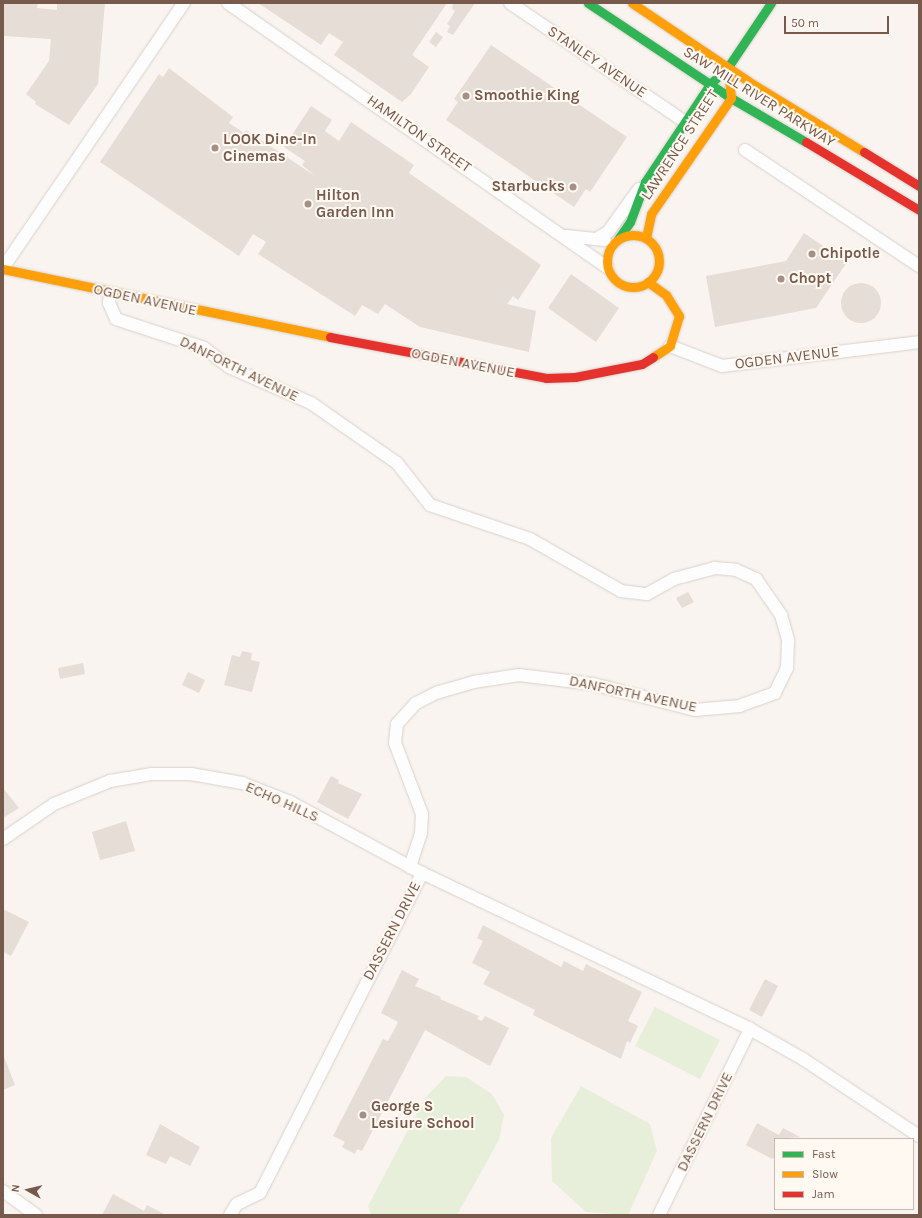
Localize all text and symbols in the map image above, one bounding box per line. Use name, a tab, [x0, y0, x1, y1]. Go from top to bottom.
scale bar	[786, 8, 891, 34]
text: 50 m	[791, 16, 819, 30]
street label: STANLEY AVENUE	[544, 22, 650, 102]
street label: SAW MILL RIVER PARKWAY	[680, 43, 838, 151]
place label: Smoothie King	[474, 87, 580, 105]
street label: LAWRENCE STREET	[638, 87, 722, 203]
street label: HAMILTON STREET	[363, 91, 475, 177]
marker: Smoothie King	[461, 91, 471, 101]
place label: LOOK Dine-In Cinemas	[223, 130, 317, 165]
marker: LOOK Dine-In Cinemas	[210, 143, 220, 153]
place label: Starbucks	[492, 178, 565, 196]
marker: Starbucks	[568, 182, 578, 192]
place label: Hilton Garden Inn	[316, 186, 394, 221]
marker: Hilton Garden Inn	[303, 199, 313, 209]
place label: Chipotle	[820, 245, 880, 263]
marker: Chipotle	[807, 249, 817, 259]
place label: Chopt	[789, 270, 831, 288]
marker: Chopt	[776, 274, 786, 284]
street label: OGDEN AVENUE	[92, 280, 198, 320]
street label: DANFORTH AVENUE	[177, 332, 301, 406]
street label: OGDEN AVENUE	[734, 343, 840, 373]
street label: OGDEN AVENUE	[410, 344, 516, 382]
street label: DANFORTH AVENUE	[567, 672, 699, 716]
street label: ECHO HILLS	[243, 778, 321, 826]
street label: DASSERN DRIVE	[359, 879, 425, 983]
street label: DASSERN DRIVE	[673, 1069, 737, 1175]
place label: George S Lesiure School	[371, 1097, 475, 1132]
marker: George S Lesiure School	[358, 1110, 368, 1120]
legend	[774, 1138, 914, 1210]
text: Fast	[812, 1147, 835, 1161]
text: Slow	[812, 1167, 838, 1181]
north arrow	[8, 1170, 48, 1210]
text: N	[9, 1183, 23, 1193]
text: Jam	[812, 1187, 835, 1201]

